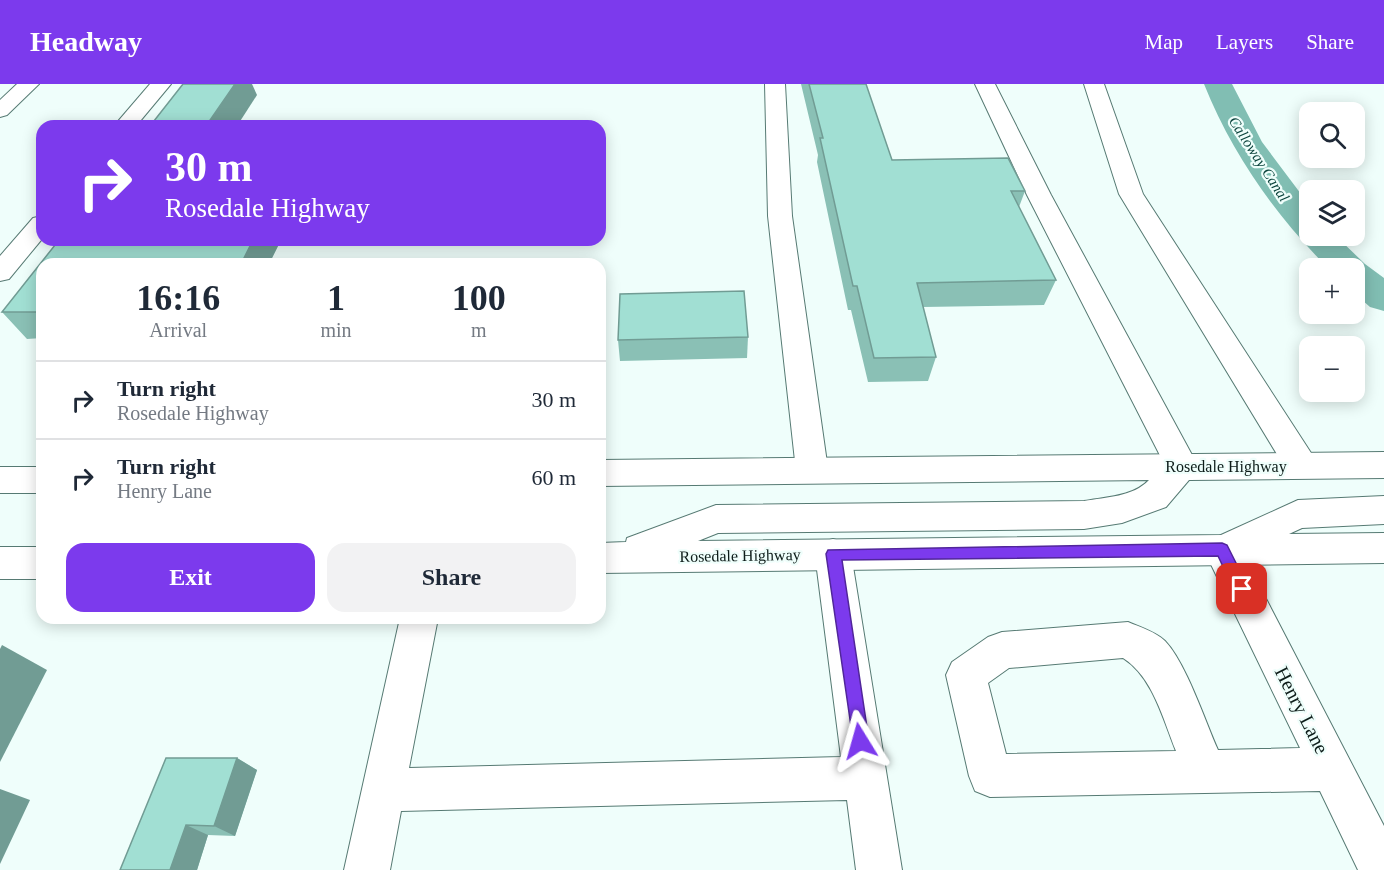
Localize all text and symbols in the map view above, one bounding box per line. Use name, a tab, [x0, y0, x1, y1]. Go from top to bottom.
text: Headway	[30, 26, 142, 57]
text: Map	[1145, 30, 1183, 54]
text: Layers	[1216, 30, 1273, 54]
text: Share	[1306, 30, 1354, 54]
map controls	[1299, 102, 1365, 402]
button: search	[1299, 102, 1365, 168]
water label: Calloway Canal	[1226, 114, 1292, 204]
icon: right	[66, 144, 144, 222]
text: 30 m	[165, 144, 253, 190]
button: layers	[1299, 180, 1365, 246]
text: Rosedale Highway	[165, 193, 370, 223]
button: +	[1299, 258, 1365, 324]
text: 16:16	[136, 278, 220, 318]
text: 1	[327, 278, 345, 318]
text: 100	[452, 278, 506, 318]
text: Arrival	[149, 319, 207, 341]
text: min	[320, 319, 352, 341]
text: m	[471, 319, 487, 341]
button: −	[1299, 336, 1365, 402]
text: Turn right	[117, 376, 216, 401]
icon: right	[66, 384, 99, 417]
text: 30 m	[531, 387, 576, 412]
text: Rosedale Highway	[117, 402, 269, 424]
text: Turn right	[117, 454, 216, 479]
street label: Rosedale Highway	[1165, 458, 1287, 476]
icon: right	[66, 462, 99, 495]
text: 60 m	[531, 465, 576, 490]
text: Henry Lane	[117, 480, 212, 502]
button: Exit	[66, 543, 315, 612]
button: Share	[327, 543, 576, 612]
street label: Rosedale Highway	[679, 546, 801, 566]
pin	[1216, 563, 1267, 614]
icon: arrive	[1225, 572, 1258, 605]
street label: Henry Lane	[1270, 663, 1333, 758]
position arrow	[828, 709, 892, 773]

